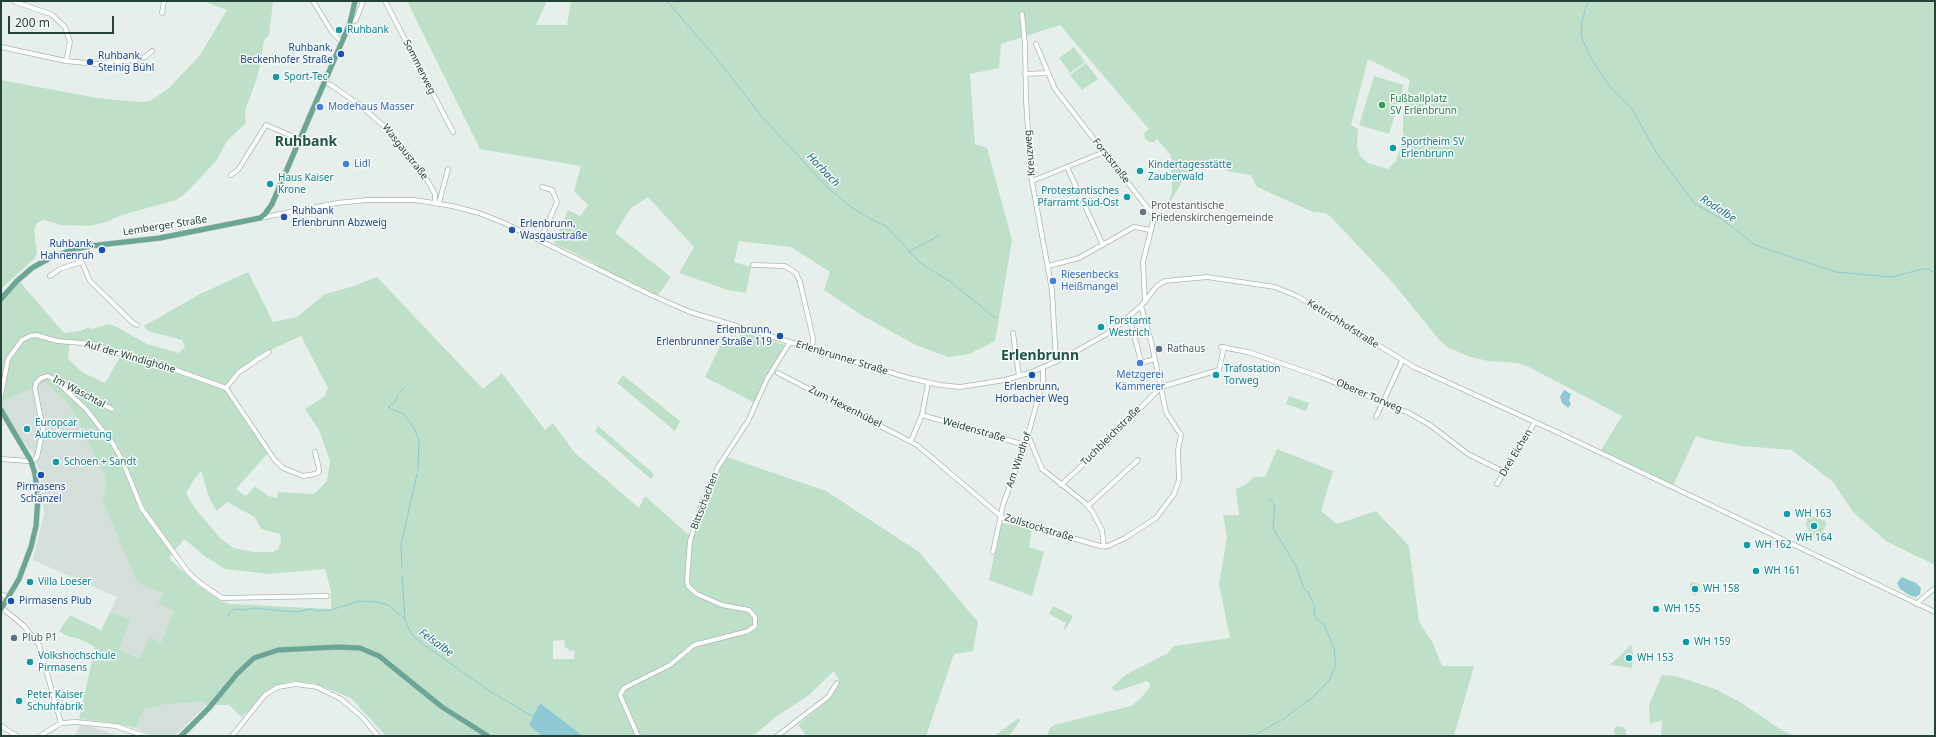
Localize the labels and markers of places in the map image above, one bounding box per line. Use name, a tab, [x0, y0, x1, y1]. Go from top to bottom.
place label: Ruhbank	[347, 24, 389, 36]
marker: Ruhbank	[334, 25, 344, 35]
place label: Ruhbank, Beckenhofer Straße	[240, 42, 333, 66]
marker: Ruhbank, Beckenhofer Straße	[336, 49, 346, 59]
place label: Ruhbank, Steinig Bühl	[98, 50, 154, 74]
marker: Ruhbank, Steinig Bühl	[85, 57, 95, 67]
place label: Sport-Tec	[284, 71, 328, 83]
marker: Sport-Tec	[271, 72, 281, 82]
place label: Fußballplatz SV Erlenbrunn	[1390, 93, 1457, 116]
marker: Fußballplatz SV Erlenbrunn	[1377, 100, 1387, 110]
place label: Modehaus Masser	[328, 101, 414, 113]
marker: Modehaus Masser	[315, 102, 325, 112]
place label: Sportheim SV Erlenbrunn	[1401, 136, 1464, 160]
marker: Sportheim SV Erlenbrunn	[1388, 143, 1398, 153]
place label: Lidl	[354, 158, 371, 170]
marker: Lidl	[341, 159, 351, 169]
place label: Kindertagesstätte Zauberwald	[1148, 159, 1232, 182]
marker: Kindertagesstätte Zauberwald	[1135, 166, 1145, 176]
place label: Haus Kaiser Krone	[278, 172, 334, 196]
marker: Haus Kaiser Krone	[265, 179, 275, 189]
place label: Protestantisches Pfarramt Süd-Ost	[1037, 185, 1119, 208]
marker: Protestantisches Pfarramt Süd-Ost	[1122, 192, 1132, 202]
place label: Protestantische Friedenskirchengemeinde	[1151, 200, 1273, 224]
place label: Ruhbank Erlenbrunn Abzweig	[292, 205, 387, 228]
marker: Protestantische Friedenskirchengemeinde	[1138, 207, 1148, 217]
marker: Ruhbank Erlenbrunn Abzweig	[279, 212, 289, 222]
place label: Erlenbrunn, Wasgaustraße	[520, 218, 587, 242]
marker: Erlenbrunn, Wasgaustraße	[507, 225, 517, 235]
place label: Ruhbank, Hahnenruh	[40, 238, 94, 262]
marker: Ruhbank, Hahnenruh	[97, 245, 107, 255]
place label: Riesenbecks Heißmangel	[1061, 269, 1119, 292]
marker: Riesenbecks Heißmangel	[1048, 276, 1058, 286]
place label: Forstamt Westrich	[1109, 315, 1151, 338]
marker: Forstamt Westrich	[1096, 322, 1106, 332]
place label: Erlenbrunn, Erlenbrunner Straße 119	[656, 324, 772, 348]
marker: Erlenbrunn, Erlenbrunner Straße 119	[775, 331, 785, 341]
place label: Rathaus	[1167, 343, 1205, 355]
marker: Rathaus	[1154, 344, 1164, 354]
marker: Metzgerei Kämmerer	[1135, 358, 1145, 368]
place label: Trafostation Torweg	[1224, 363, 1281, 386]
place label: Metzgerei Kämmerer	[1115, 369, 1165, 392]
marker: Erlenbrunn, Horbacher Weg	[1027, 370, 1037, 380]
marker: Trafostation Torweg	[1211, 370, 1221, 380]
place label: Erlenbrunn, Horbacher Weg	[995, 381, 1069, 404]
place label: Europcar Autovermietung	[35, 417, 112, 440]
marker: Europcar Autovermietung	[22, 424, 32, 434]
place label: Schoen + Sandt	[64, 456, 136, 468]
marker: Schoen + Sandt	[51, 457, 61, 467]
marker: Pirmasens Schänzel	[36, 470, 46, 480]
place label: Pirmasens Schänzel	[16, 481, 66, 504]
place label: WH 163	[1795, 508, 1831, 520]
marker: WH 163	[1782, 509, 1792, 519]
marker: WH 164	[1809, 521, 1819, 531]
place label: WH 164	[1796, 532, 1832, 544]
place label: WH 162	[1755, 539, 1791, 551]
marker: WH 162	[1742, 540, 1752, 550]
place label: WH 161	[1764, 565, 1800, 577]
marker: WH 161	[1751, 566, 1761, 576]
place label: Villa Loeser	[38, 576, 91, 588]
marker: Villa Loeser	[25, 577, 35, 587]
place label: WH 158	[1703, 583, 1739, 595]
marker: WH 158	[1690, 584, 1700, 594]
place label: Pirmasens Plub	[19, 595, 92, 607]
marker: Pirmasens Plub	[6, 596, 16, 606]
place label: WH 155	[1664, 603, 1700, 615]
marker: WH 155	[1651, 604, 1661, 614]
place label: Plub P1	[22, 632, 57, 644]
marker: Plub P1	[9, 633, 19, 643]
place label: WH 159	[1694, 636, 1730, 648]
marker: WH 159	[1681, 637, 1691, 647]
place label: Volkshochschule Pirmasens	[38, 650, 116, 674]
place label: WH 153	[1637, 652, 1673, 664]
marker: WH 153	[1624, 653, 1634, 663]
marker: Volkshochschule Pirmasens	[25, 657, 35, 667]
place label: Peter Kaiser Schuhfabrik	[27, 689, 84, 712]
marker: Peter Kaiser Schuhfabrik	[14, 696, 24, 706]

